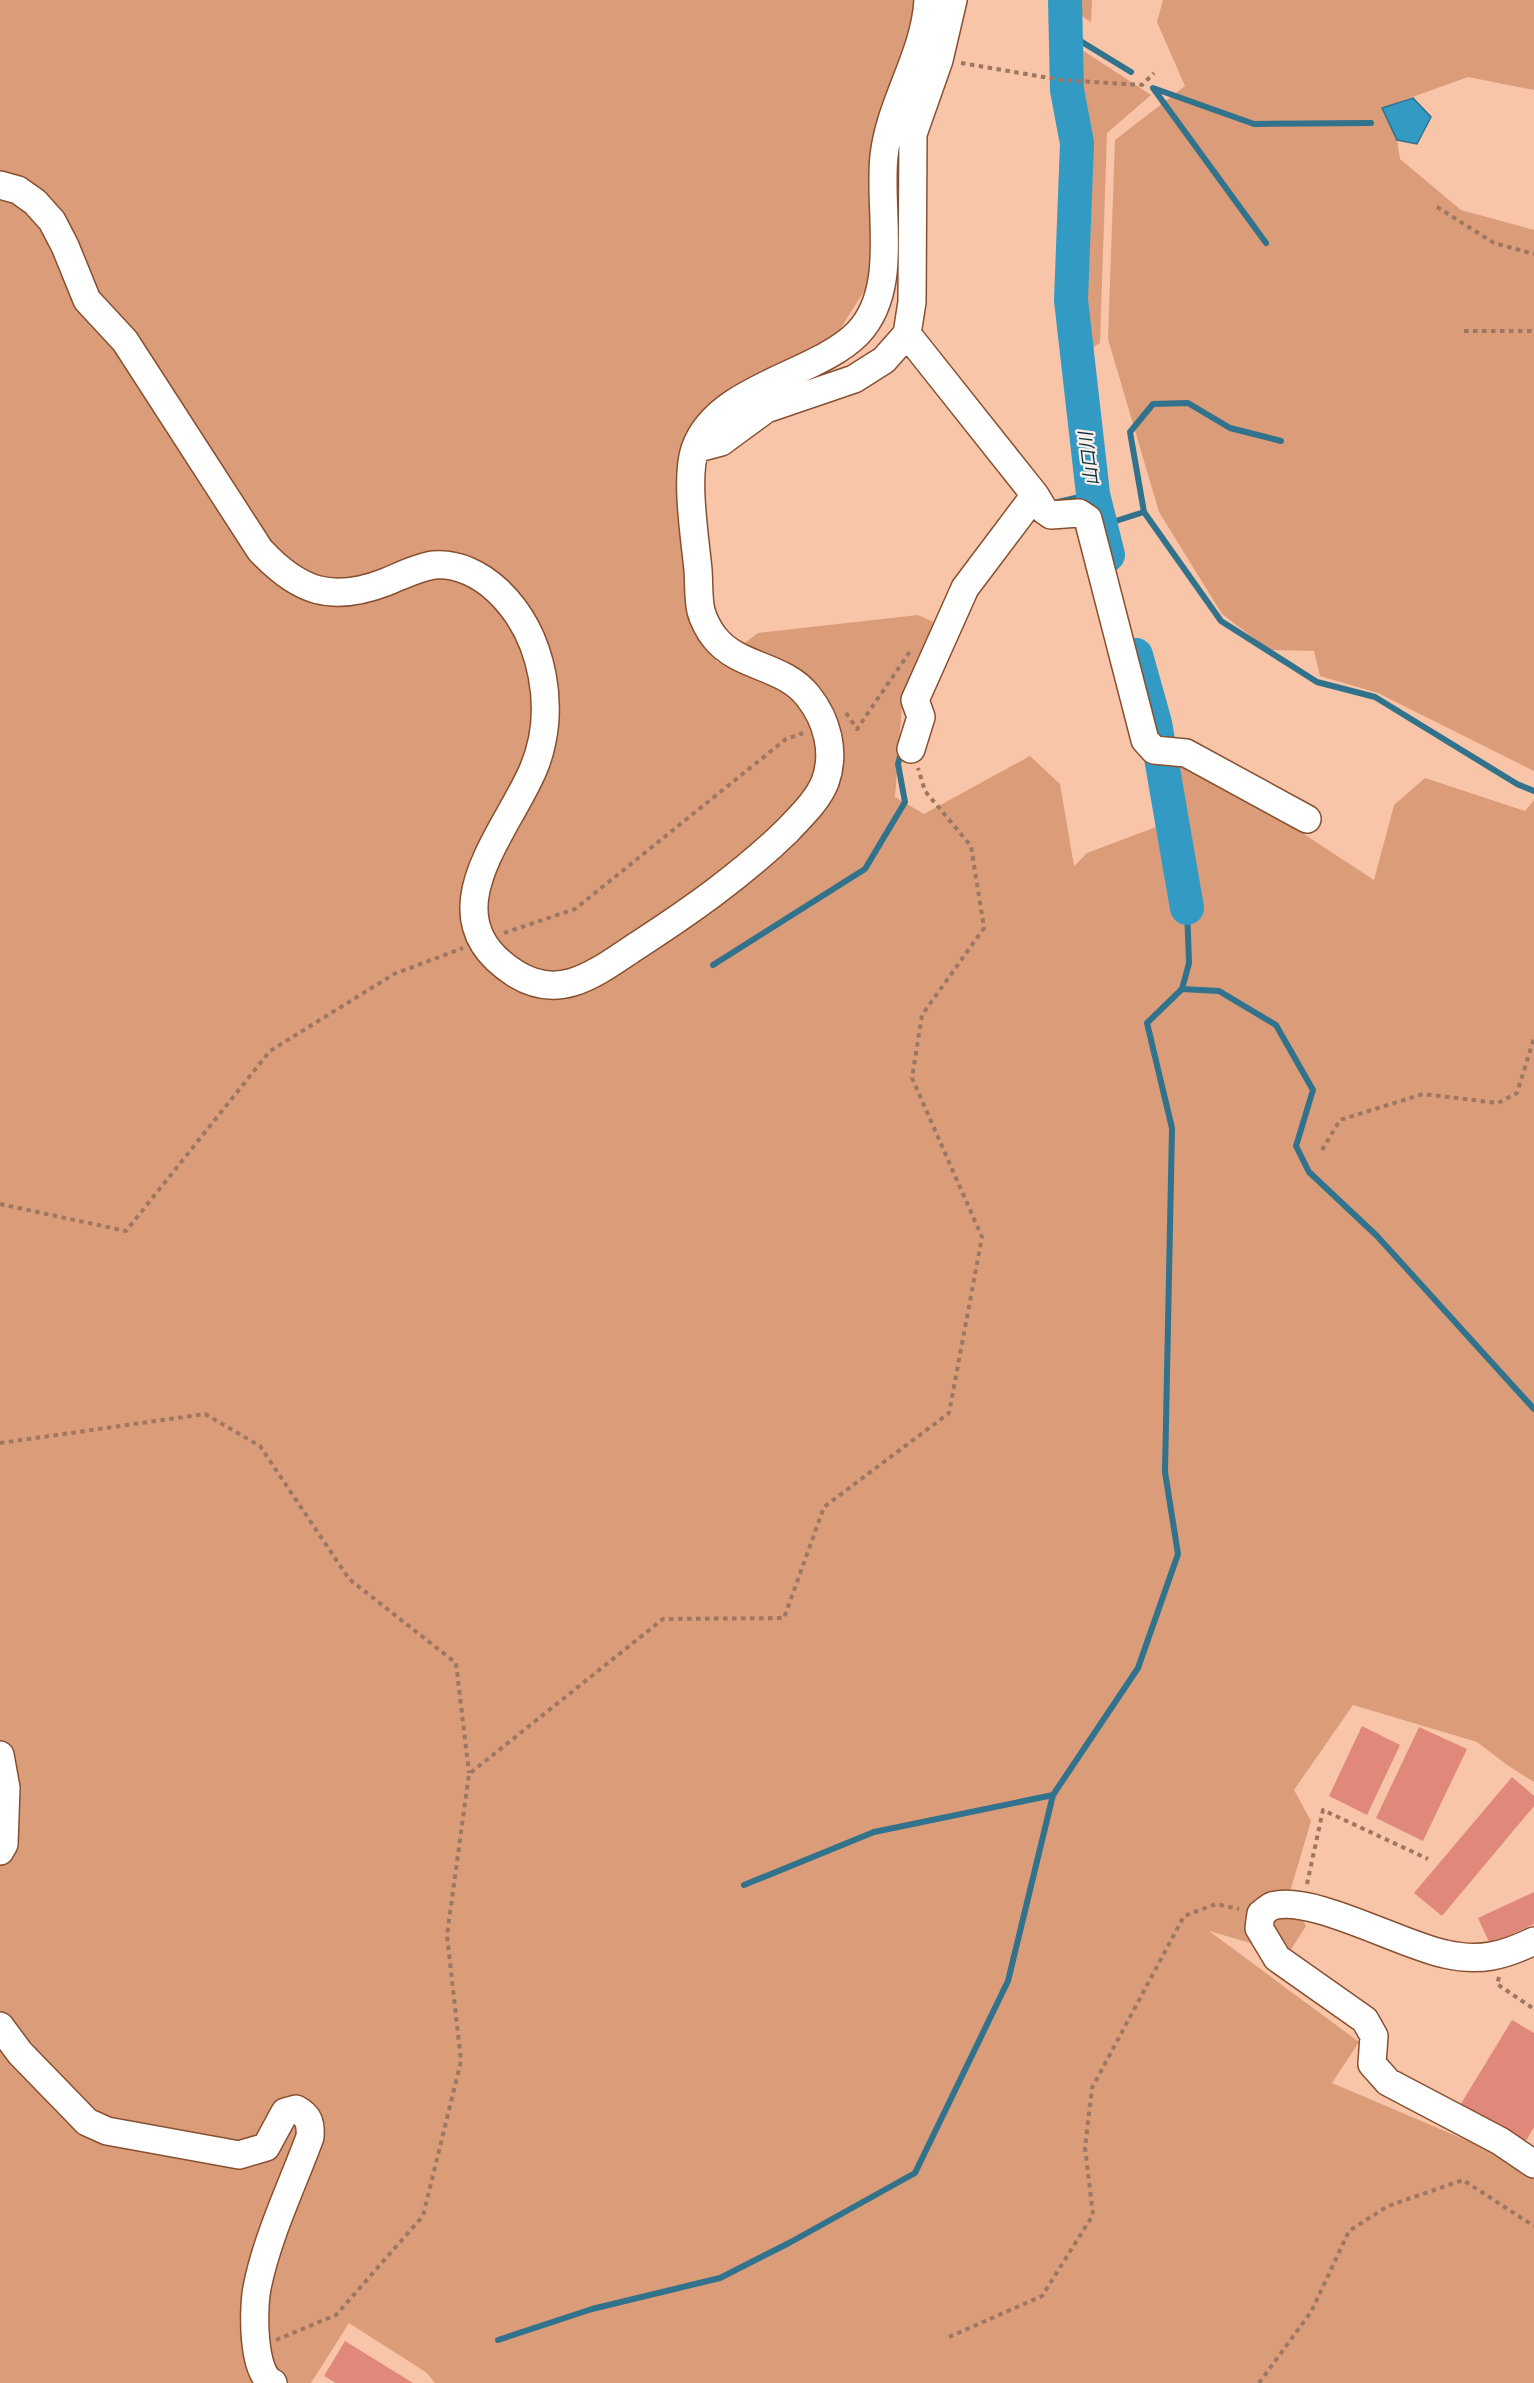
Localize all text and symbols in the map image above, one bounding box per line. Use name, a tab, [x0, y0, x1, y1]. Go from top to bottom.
water label: 山口川	[1075, 429, 1102, 487]

